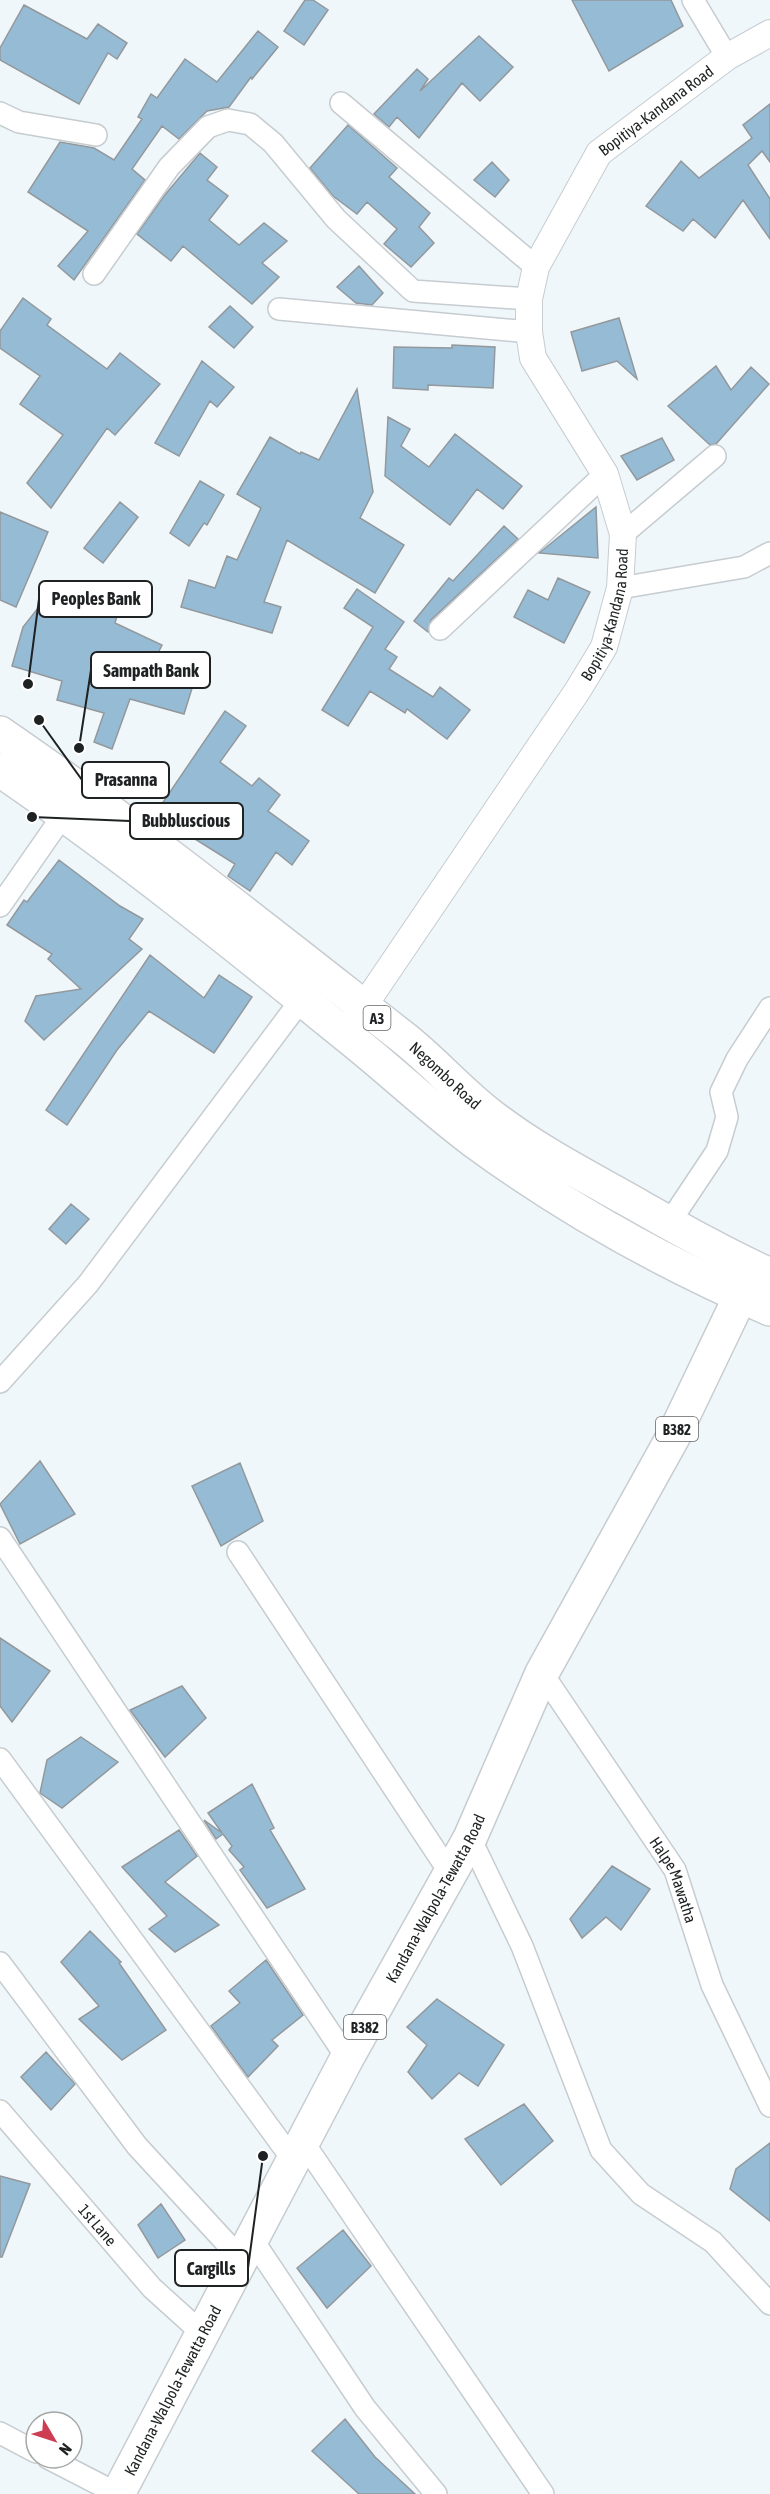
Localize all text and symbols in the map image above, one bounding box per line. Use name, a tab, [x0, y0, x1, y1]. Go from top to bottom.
street label: Bopitiya-Kandana Road	[595, 62, 717, 159]
street label: Bopitiya-Kandana Road	[577, 548, 631, 684]
callout: Peoples Bank	[39, 581, 152, 617]
text: Peoples Bank	[52, 588, 141, 609]
callout: Sampath Bank	[91, 652, 210, 688]
text: Sampath Bank	[103, 660, 200, 681]
callout: Prasanna	[82, 762, 169, 798]
text: Prasanna	[95, 769, 157, 790]
callout: Bubbluscious	[130, 803, 243, 839]
text: Bubbluscious	[142, 810, 231, 831]
road number: A3	[364, 1006, 391, 1030]
street label: Negombo Road	[406, 1038, 484, 1113]
road number: B382	[656, 1417, 698, 1441]
street label: Kandana-Walpola-Tewatta Road	[382, 1811, 488, 1986]
street label: Halpe Mawatha	[646, 1833, 700, 1925]
road number: B382	[344, 2015, 386, 2039]
street label: 1st Lane	[75, 2200, 120, 2249]
callout: Cargills	[175, 2250, 248, 2286]
text: Cargills	[186, 2258, 236, 2279]
street label: Kandana-Walpola-Tewatta Road	[120, 2302, 224, 2478]
north arrow	[24, 2410, 84, 2470]
text: N	[56, 2440, 76, 2459]

